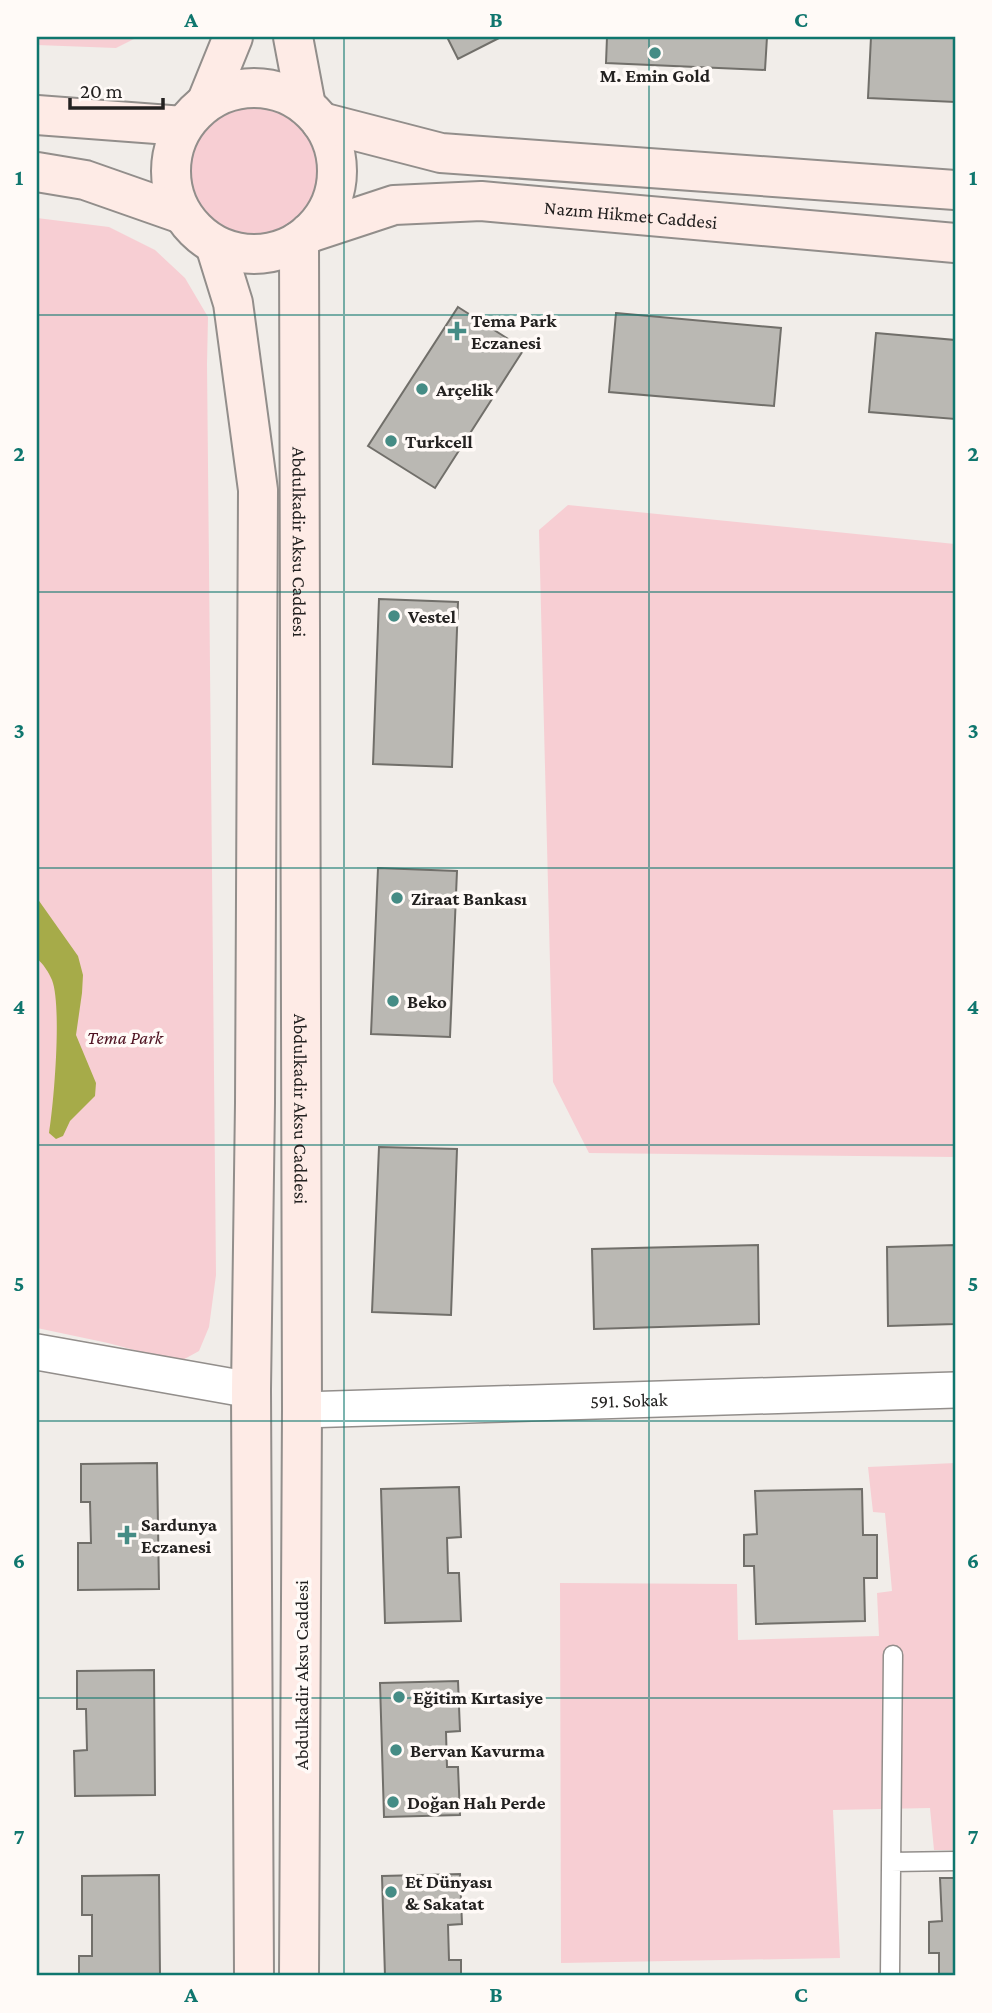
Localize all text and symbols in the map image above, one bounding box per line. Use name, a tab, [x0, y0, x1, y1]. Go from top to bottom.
text: A	[183, 6, 198, 32]
text: B	[489, 6, 503, 32]
text: C	[794, 6, 808, 32]
marker: M. Emin Gold	[647, 45, 663, 61]
place label: M. Emin Gold	[600, 65, 711, 86]
scale bar	[70, 66, 163, 110]
text: 20 m	[80, 79, 123, 103]
text: 1	[15, 164, 24, 190]
text: 1	[969, 164, 978, 190]
street label: Nazım Hikmet Caddesi	[543, 197, 718, 233]
place label: Tema Park Eczanesi	[471, 310, 557, 353]
marker: Tema Park Eczanesi	[449, 323, 465, 339]
place label: Arçelik	[435, 379, 494, 400]
marker: Arçelik	[414, 381, 430, 397]
place label: Turkcell	[405, 431, 473, 452]
marker: Turkcell	[383, 433, 399, 449]
text: 2	[13, 440, 25, 466]
text: 2	[967, 440, 979, 466]
street label: Abdulkadir Aksu Caddesi	[289, 447, 310, 637]
place label: Vestel	[407, 606, 456, 627]
marker: Vestel	[386, 608, 402, 624]
text: 3	[13, 717, 25, 743]
text: 3	[967, 717, 979, 743]
place label: Ziraat Bankası	[411, 888, 528, 909]
marker: Ziraat Bankası	[389, 890, 405, 906]
place label: Beko	[407, 991, 447, 1012]
text: 4	[13, 993, 25, 1019]
marker: Beko	[385, 993, 401, 1009]
text: 4	[967, 993, 979, 1019]
street label: Abdulkadir Aksu Caddesi	[290, 1014, 311, 1204]
park label: Tema Park	[87, 1027, 164, 1048]
text: 5	[13, 1270, 25, 1296]
text: 5	[967, 1270, 979, 1296]
street label: 591. Sokak	[590, 1389, 669, 1412]
place label: Sardunya Eczanesi	[141, 1514, 218, 1557]
marker: Sardunya Eczanesi	[119, 1527, 135, 1543]
text: 6	[13, 1547, 25, 1573]
text: 6	[967, 1547, 979, 1573]
street label: Abdulkadir Aksu Caddesi	[291, 1580, 312, 1770]
place label: Eğitim Kırtasiye	[413, 1687, 543, 1708]
marker: Eğitim Kırtasiye	[391, 1689, 407, 1705]
place label: Bervan Kavurma	[410, 1740, 546, 1761]
marker: Bervan Kavurma	[388, 1742, 404, 1758]
place label: Doğan Halı Perde	[407, 1792, 546, 1813]
marker: Doğan Halı Perde	[385, 1794, 401, 1810]
text: 7	[13, 1823, 25, 1849]
text: 7	[967, 1823, 979, 1849]
place label: Et Dünyası & Sakatat	[405, 1871, 493, 1914]
marker: Et Dünyası & Sakatat	[383, 1884, 399, 1900]
text: A	[183, 1981, 198, 2007]
text: B	[489, 1981, 503, 2007]
text: C	[794, 1981, 808, 2007]

